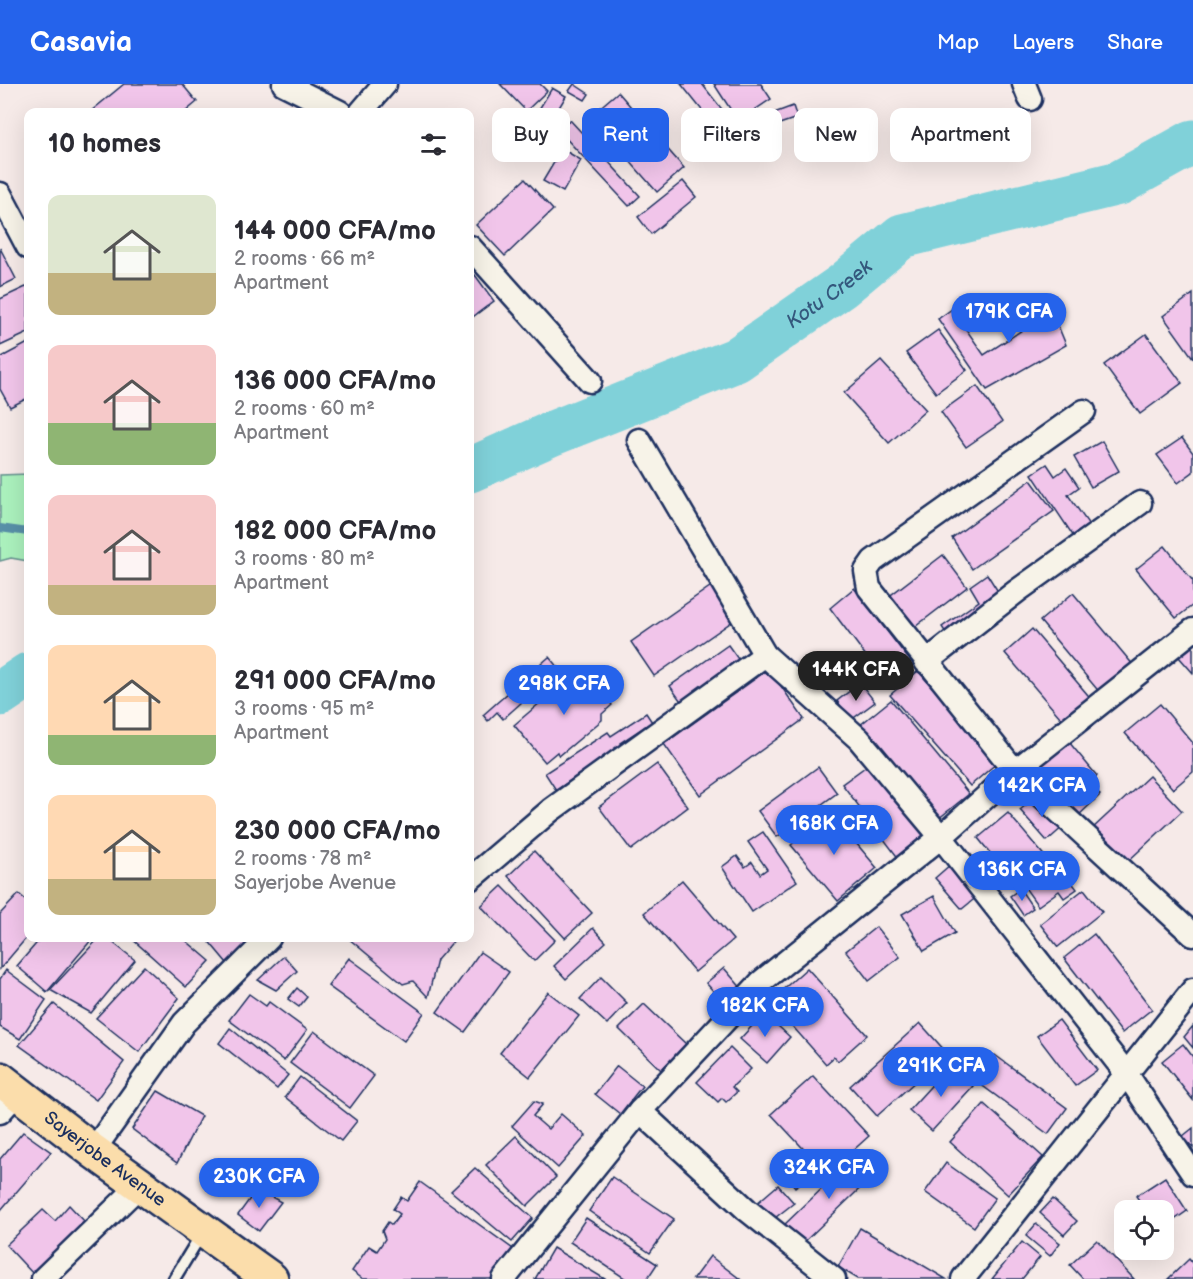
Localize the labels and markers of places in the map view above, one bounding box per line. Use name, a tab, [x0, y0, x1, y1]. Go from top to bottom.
pin: 179K CFA	[947, 293, 1071, 344]
pin: 144K CFA	[794, 651, 918, 702]
pin: 298K CFA	[502, 665, 626, 716]
pin: 142K CFA	[980, 767, 1104, 818]
pin: 168K CFA	[772, 805, 896, 856]
pin: 136K CFA	[960, 851, 1084, 902]
pin: 182K CFA	[703, 987, 827, 1038]
pin: 291K CFA	[879, 1047, 1003, 1098]
pin: 324K CFA	[767, 1149, 891, 1200]
pin: 230K CFA	[197, 1158, 321, 1209]

